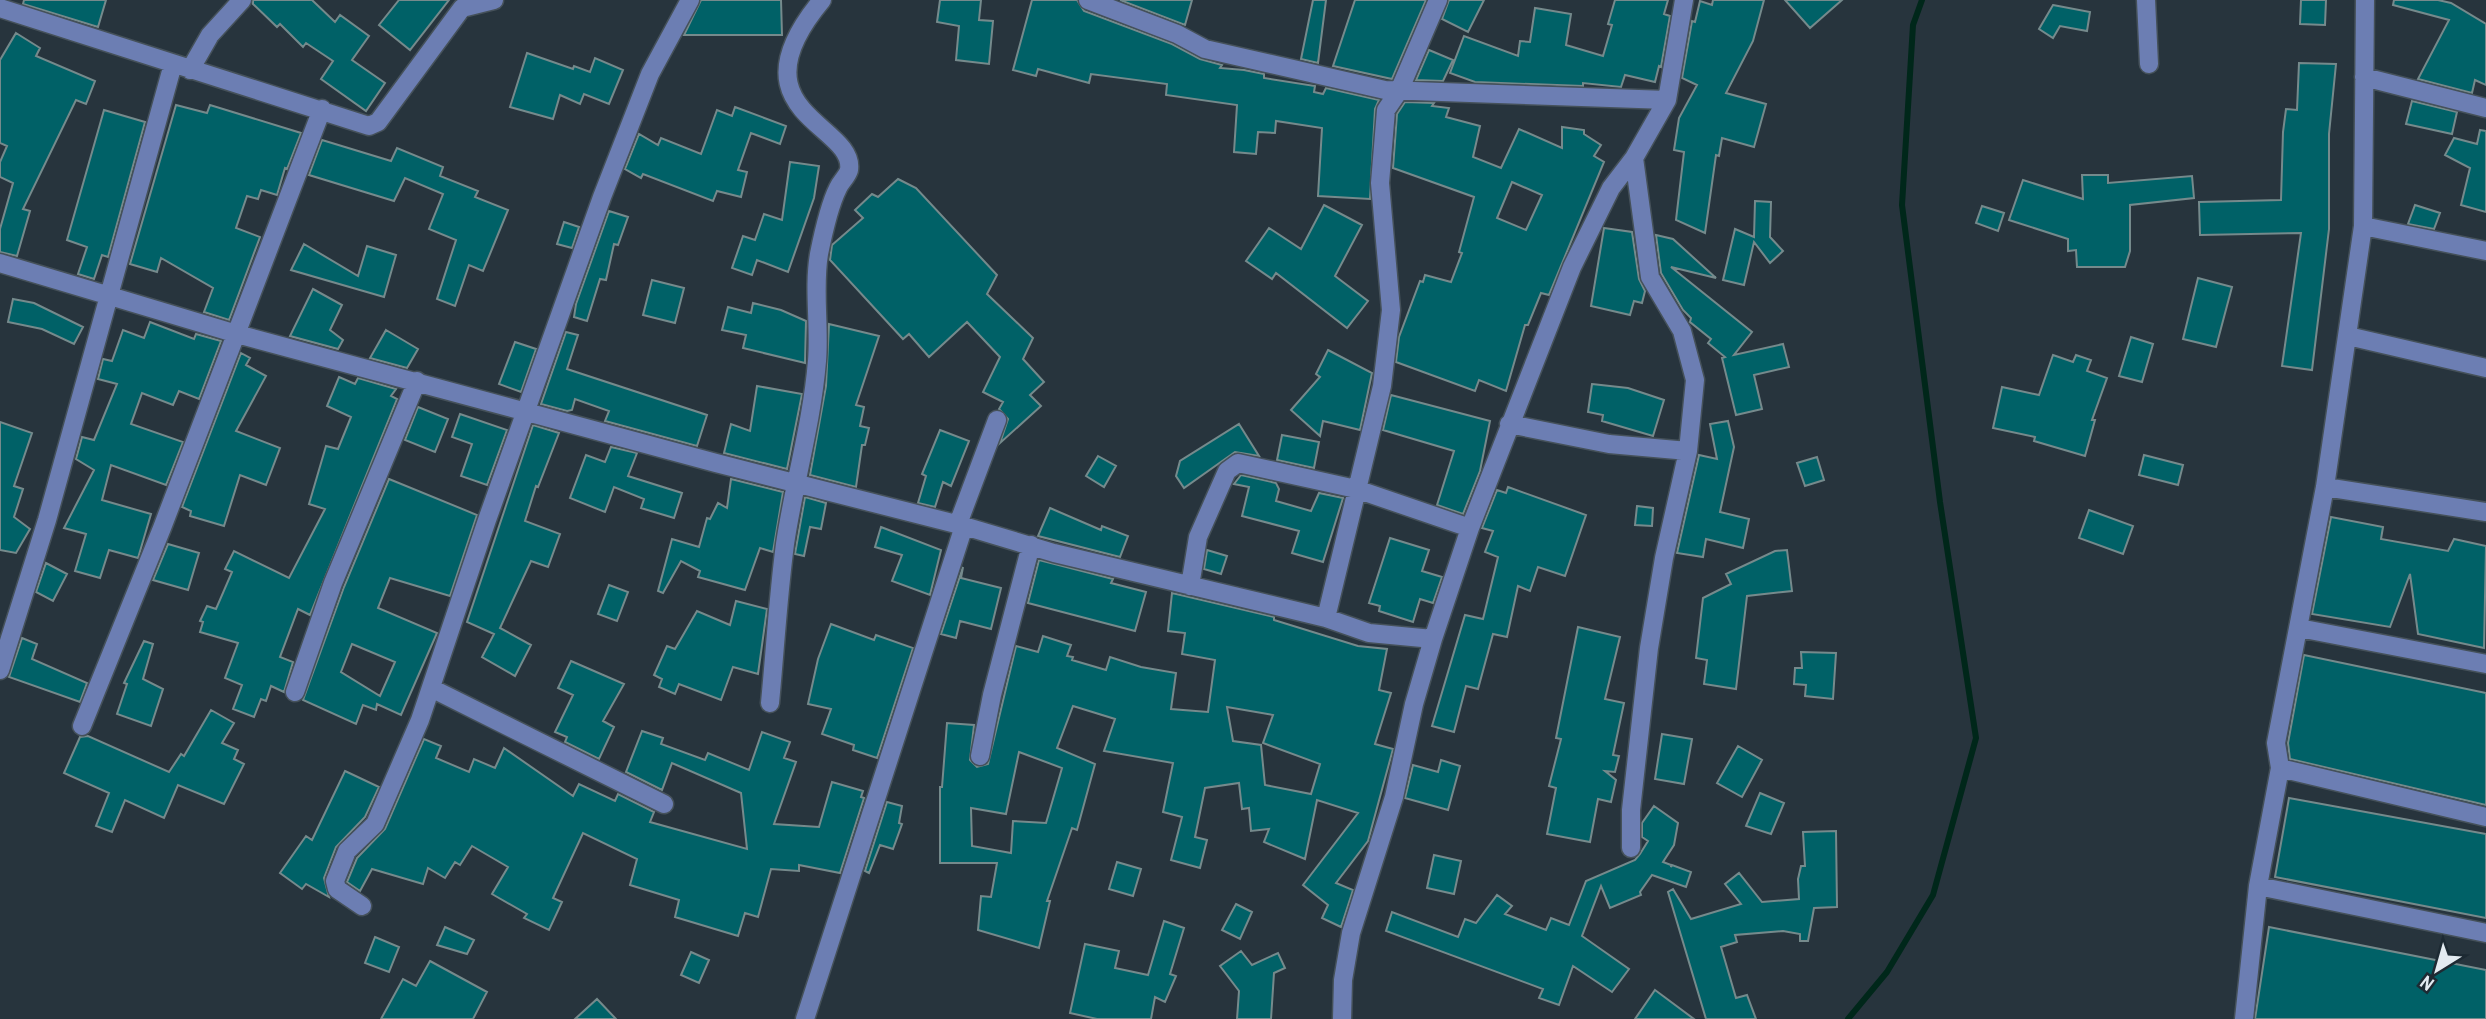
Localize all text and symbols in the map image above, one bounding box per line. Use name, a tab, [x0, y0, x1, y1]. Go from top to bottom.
north arrow	[2402, 935, 2472, 1005]
text: N	[2414, 970, 2439, 997]

